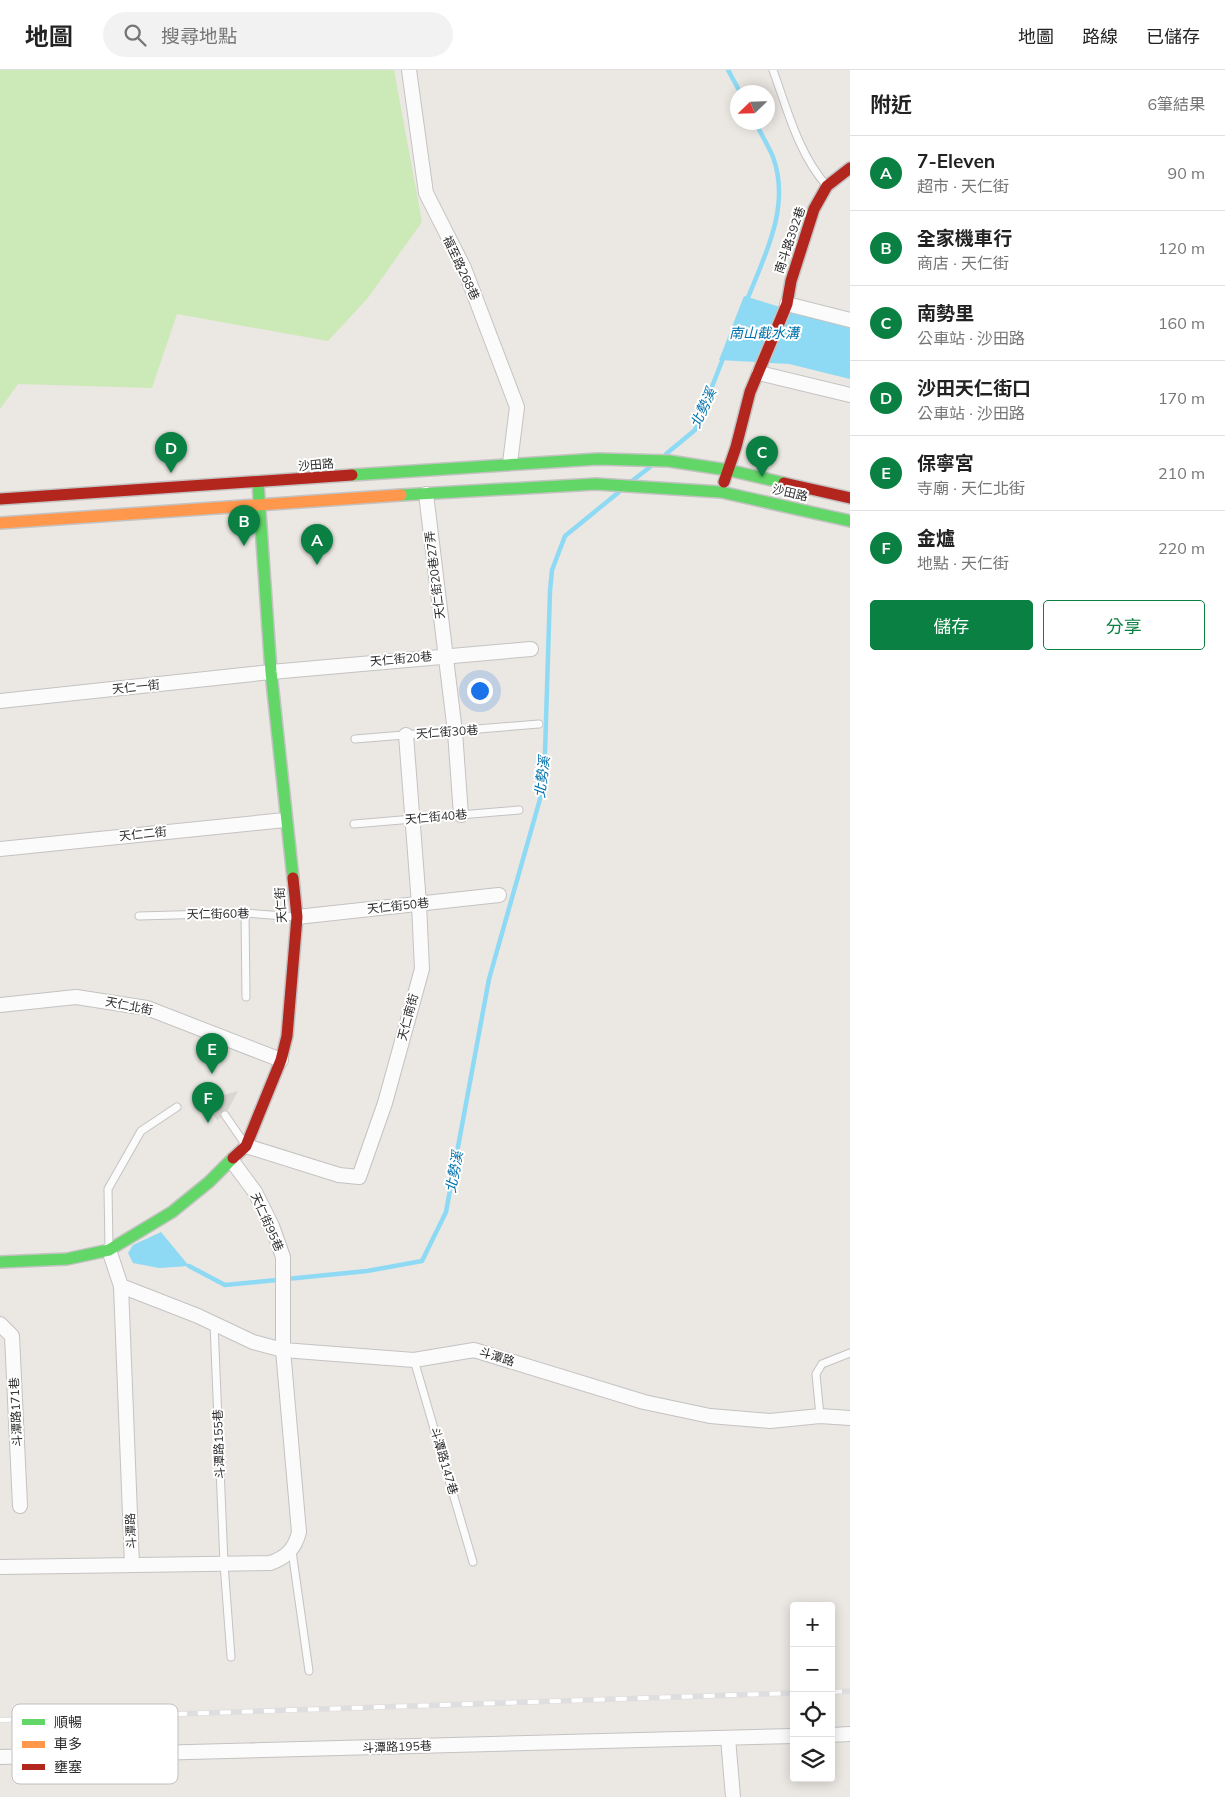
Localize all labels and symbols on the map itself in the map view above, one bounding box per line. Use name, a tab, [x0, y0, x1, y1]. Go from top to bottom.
north arrow	[730, 85, 775, 130]
street label: 南斗路392巷	[771, 204, 808, 275]
street label: 福至路268巷	[440, 233, 483, 303]
water label: 南山截水溝	[729, 324, 801, 342]
water label: 北勢溪	[686, 383, 721, 431]
pin: D	[155, 432, 187, 473]
pin: C	[746, 436, 778, 477]
street label: 沙田路	[297, 455, 335, 474]
street label: 沙田路	[771, 481, 809, 504]
pin: B	[228, 505, 260, 546]
pin: A	[301, 524, 333, 565]
street label: 天仁街20巷27弄	[422, 530, 447, 620]
street label: 天仁街20巷	[369, 648, 433, 669]
street label: 天仁一街	[111, 677, 161, 696]
your location	[467, 678, 493, 704]
street label: 天仁街30巷	[415, 722, 479, 741]
water label: 北勢溪	[531, 753, 554, 799]
street label: 天仁街40巷	[404, 806, 468, 827]
street label: 天仁二街	[118, 824, 168, 843]
street label: 天仁街	[272, 887, 289, 924]
street label: 天仁街50巷	[366, 895, 430, 916]
street label: 天仁街60巷	[187, 905, 249, 922]
street label: 天仁南街	[394, 992, 421, 1042]
street label: 天仁北街	[104, 994, 154, 1017]
pin: E	[196, 1033, 228, 1074]
pin: F	[192, 1082, 224, 1123]
water label: 北勢溪	[441, 1148, 467, 1194]
street label: 天仁街95巷	[248, 1190, 287, 1253]
street label: 斗潭路	[478, 1344, 517, 1369]
street label: 斗潭路171巷	[6, 1377, 25, 1447]
street label: 斗潭路155巷	[210, 1409, 227, 1479]
street label: 斗潭路147巷	[428, 1425, 461, 1496]
street label: 斗潭路	[122, 1513, 139, 1549]
legend	[12, 1704, 178, 1784]
text: 順暢	[54, 1713, 82, 1731]
text: 車多	[54, 1735, 82, 1753]
street label: 斗潭路195巷	[362, 1738, 432, 1755]
text: 壅塞	[54, 1758, 82, 1776]

